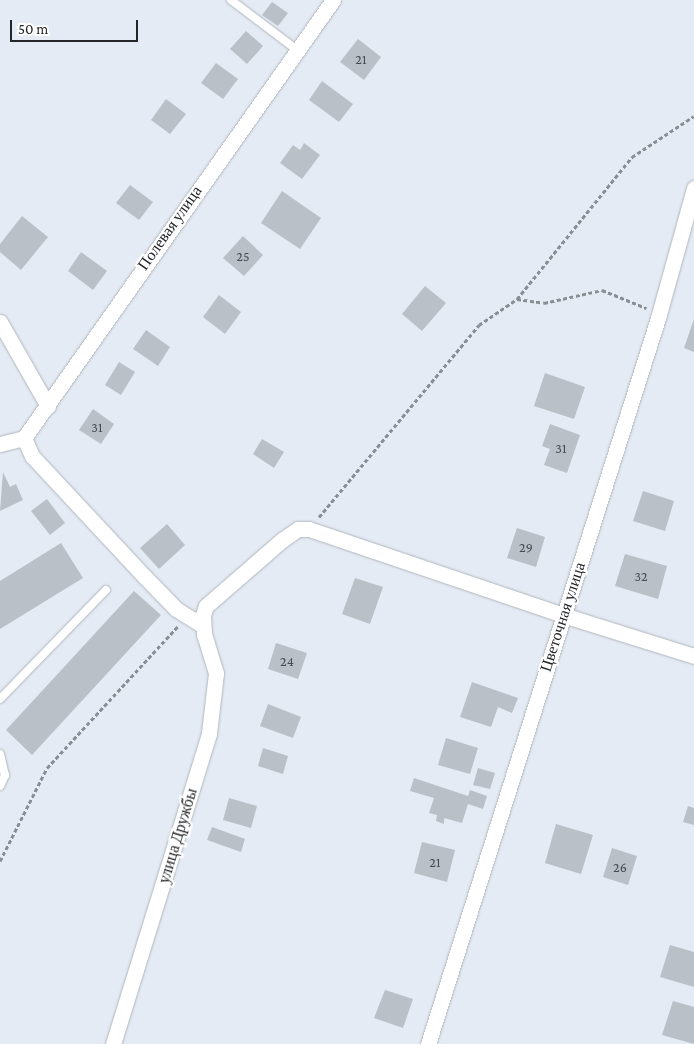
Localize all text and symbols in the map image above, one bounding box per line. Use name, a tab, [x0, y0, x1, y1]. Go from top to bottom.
scale bar	[12, 10, 140, 42]
text: 50 m	[18, 21, 48, 37]
house number: 21	[355, 51, 367, 67]
street label: Полевая улица	[134, 182, 206, 274]
house number: 25	[236, 248, 250, 264]
house number: 31	[91, 419, 103, 435]
house number: 31	[555, 440, 567, 456]
house number: 29	[519, 539, 533, 555]
street label: Цветочная улица	[536, 560, 590, 674]
house number: 32	[634, 568, 648, 584]
house number: 24	[280, 653, 294, 669]
street label: улица Дружбы	[154, 786, 202, 886]
house number: 21	[429, 854, 441, 870]
house number: 26	[613, 859, 627, 875]

